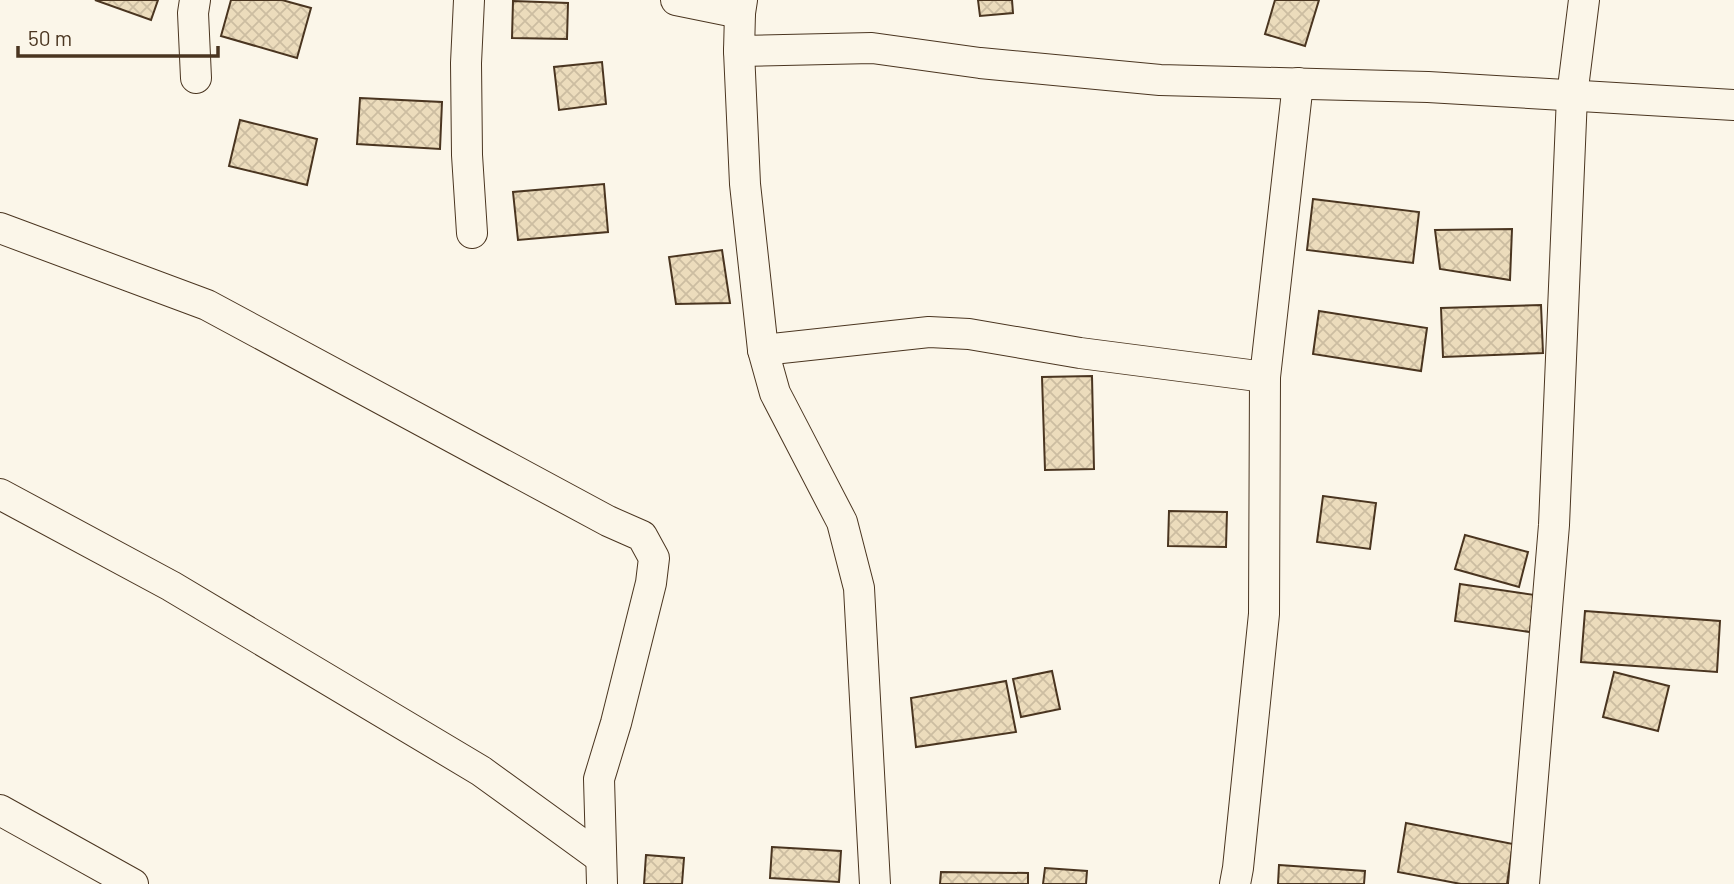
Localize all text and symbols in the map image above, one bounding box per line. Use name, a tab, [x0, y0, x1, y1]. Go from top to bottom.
scale bar	[18, 14, 217, 58]
text: 50 m	[28, 25, 72, 50]

